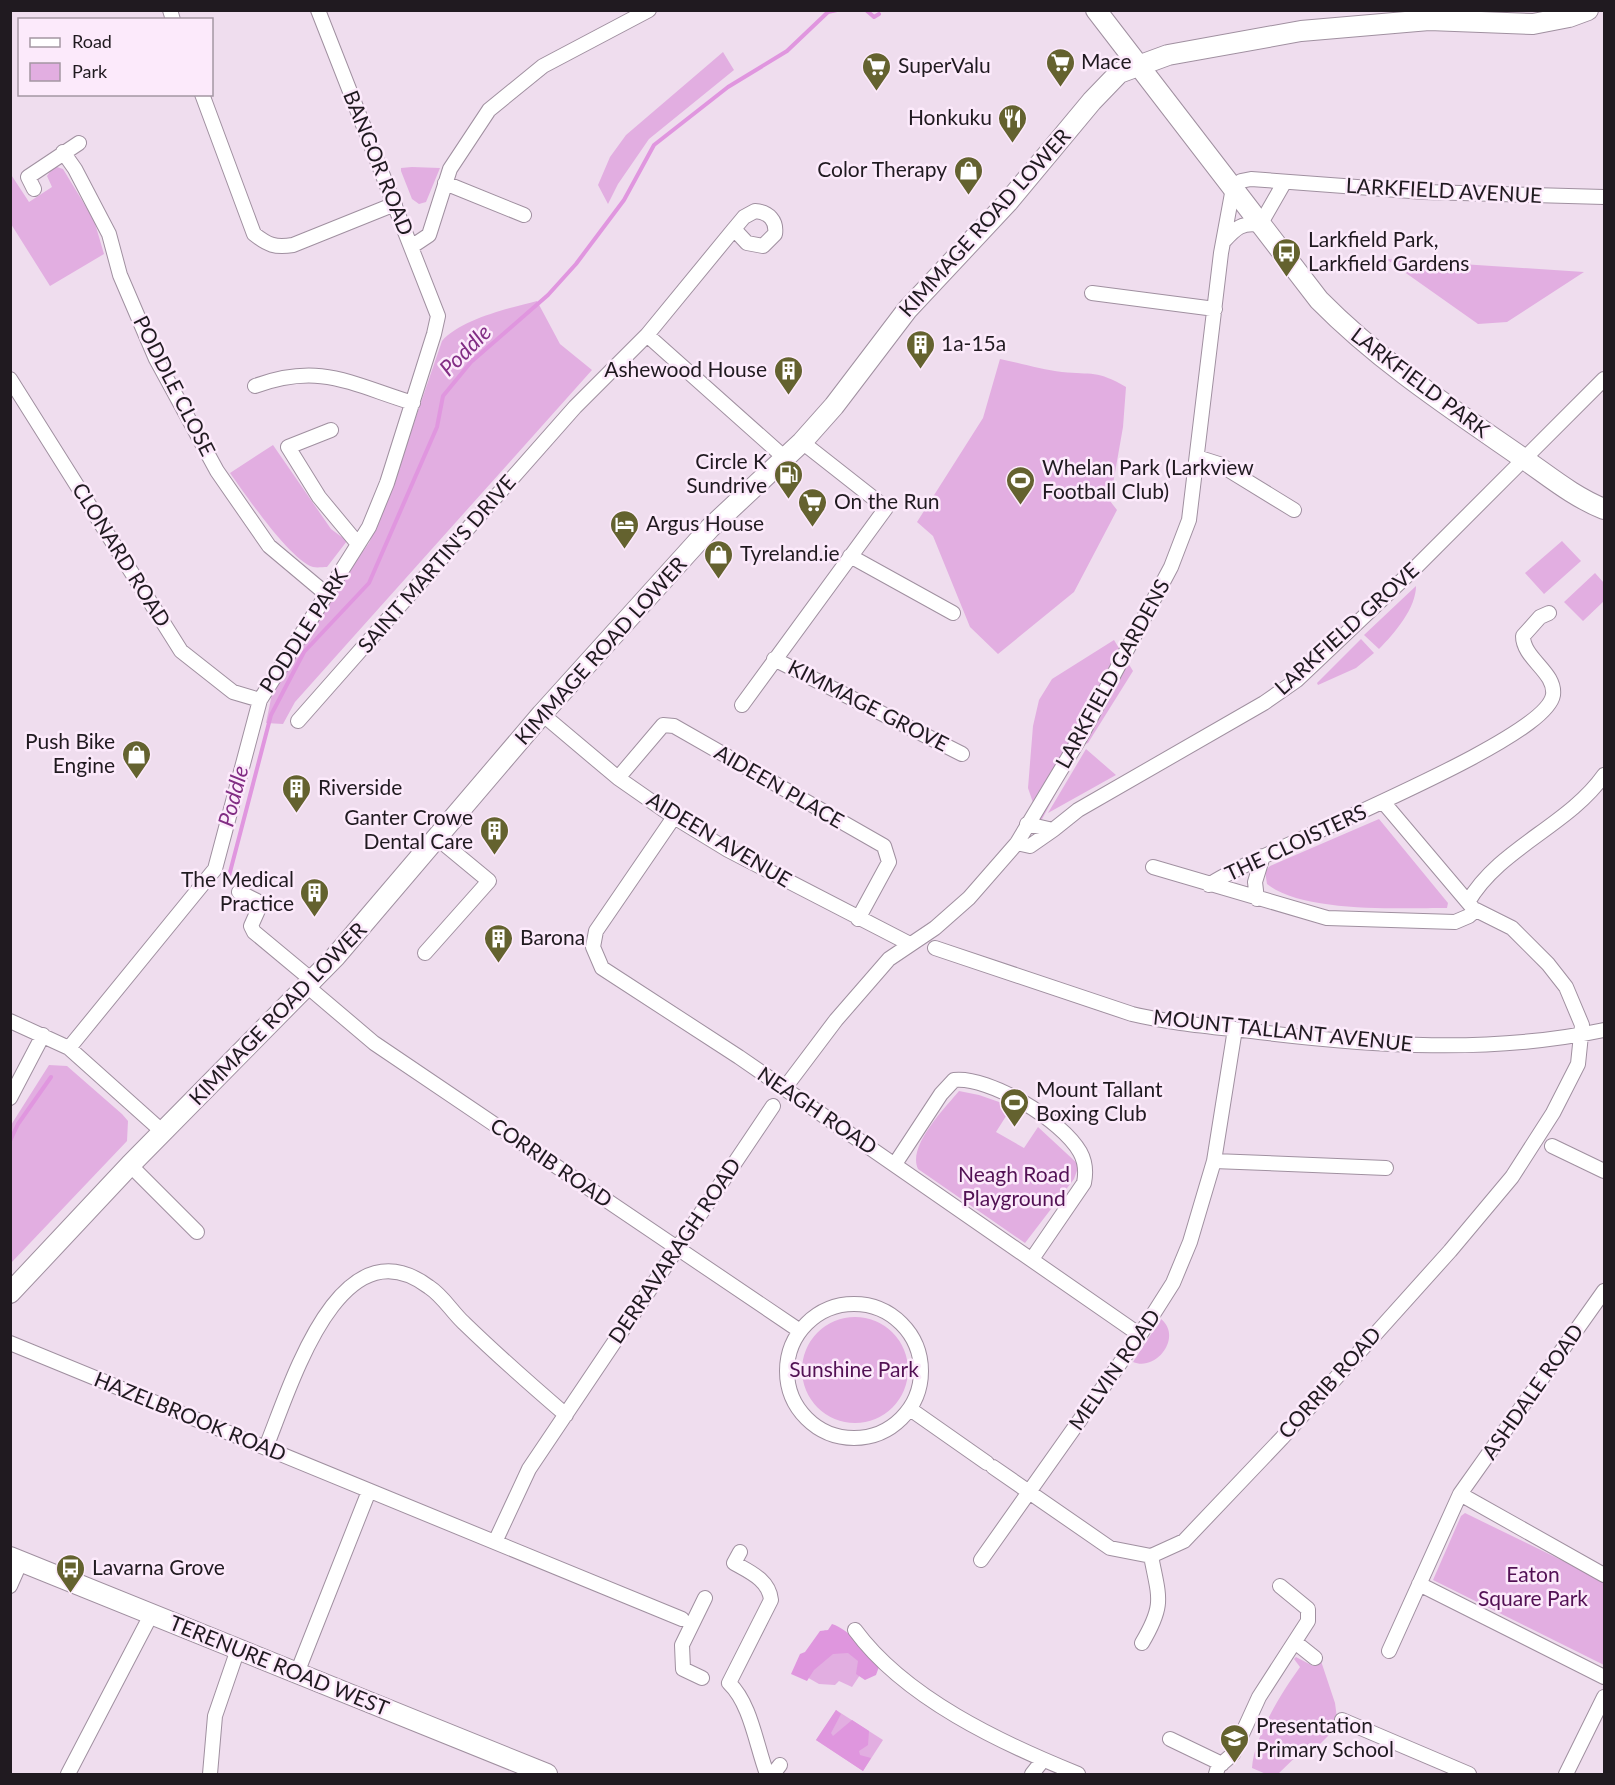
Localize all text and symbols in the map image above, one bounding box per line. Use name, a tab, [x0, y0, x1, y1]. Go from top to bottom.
legend	[18, 18, 213, 96]
text: Road	[72, 30, 112, 52]
supermarket icon: Mace	[1044, 46, 1076, 88]
place label: Mace	[1081, 48, 1132, 73]
supermarket icon: SuperValu	[861, 50, 893, 92]
place label: SuperValu	[898, 52, 991, 77]
text: Park	[72, 60, 108, 82]
street label: BANGOR ROAD	[339, 86, 420, 238]
restaurant icon: Honkuku	[997, 102, 1029, 144]
place label: Honkuku	[908, 104, 992, 129]
street label: KIMMAGE ROAD LOWER	[893, 122, 1075, 321]
shop icon: Color Therapy	[952, 154, 984, 196]
place label: Color Therapy	[817, 156, 947, 181]
street label: LARKFIELD AVENUE	[1345, 172, 1543, 207]
place label: Larkfield Park, Larkfield Gardens	[1308, 226, 1469, 275]
bus stop icon: Larkfield Park, Larkfield Gardens	[1271, 236, 1303, 278]
street label: PODDLE CLOSE	[129, 311, 221, 460]
water label: Poddle	[433, 318, 496, 381]
street label: LARKFIELD PARK	[1347, 322, 1495, 442]
building icon: 1a-15a	[904, 328, 936, 370]
place label: 1a-15a	[941, 330, 1006, 355]
building icon: Ashewood House	[772, 354, 804, 396]
place label: Ashewood House	[604, 356, 767, 381]
place label: Circle K Sundrive	[686, 448, 767, 497]
place label: Whelan Park (Larkview Football Club)	[1042, 454, 1254, 503]
fuel station icon: Circle K Sundrive	[772, 458, 804, 500]
sports icon: Whelan Park (Larkview Football Club)	[1005, 464, 1037, 506]
street label: SAINT MARTIN'S DRIVE	[352, 469, 520, 657]
street label: CLONARD ROAD	[68, 477, 177, 631]
supermarket icon: On the Run	[797, 486, 829, 528]
place label: On the Run	[834, 488, 940, 513]
hotel icon: Argus House	[609, 508, 641, 550]
place label: Argus House	[646, 510, 764, 535]
shop icon: Tyreland.ie	[703, 538, 735, 580]
place label: Tyreland.ie	[740, 540, 840, 565]
street label: KIMMAGE ROAD LOWER	[509, 550, 691, 749]
street label: LARKFIELD GROVE	[1269, 557, 1423, 699]
street label: PODDLE PARK	[253, 564, 352, 697]
street label: LARKFIELD GARDENS	[1049, 574, 1174, 772]
street label: KIMMAGE GROVE	[784, 653, 953, 756]
place label: Push Bike Engine	[25, 728, 115, 777]
shop icon: Push Bike Engine	[120, 738, 152, 780]
street label: AIDEEN PLACE	[711, 739, 849, 833]
water label: Poddle	[211, 762, 254, 829]
building icon: Riverside	[281, 772, 313, 814]
place label: Riverside	[318, 774, 402, 799]
street label: AIDEEN AVENUE	[643, 786, 797, 892]
street label: THE CLOISTERS	[1221, 798, 1370, 885]
place label: Ganter Crowe Dental Care	[344, 804, 473, 853]
building icon: Ganter Crowe Dental Care	[478, 814, 510, 856]
place label: The Medical Practice	[181, 866, 294, 915]
building icon: The Medical Practice	[299, 876, 331, 918]
street label: KIMMAGE ROAD LOWER	[183, 916, 371, 1109]
building icon: Barona	[483, 922, 515, 964]
place label: Barona	[520, 924, 585, 949]
street label: MOUNT TALLANT AVENUE	[1152, 1003, 1414, 1056]
street label: NEAGH ROAD	[753, 1061, 882, 1159]
place label: Mount Tallant Boxing Club	[1036, 1076, 1163, 1125]
sports icon: Mount Tallant Boxing Club	[999, 1086, 1031, 1128]
street label: CORRIB ROAD	[486, 1112, 617, 1212]
street label: DERRAVARAGH ROAD	[602, 1153, 745, 1348]
park label: Neagh Road Playground	[958, 1161, 1070, 1210]
street label: MELVIN ROAD	[1063, 1304, 1165, 1434]
street label: ASHDALE ROAD	[1476, 1319, 1588, 1464]
street label: CORRIB ROAD	[1272, 1321, 1385, 1443]
park label: Sunshine Park	[789, 1356, 919, 1381]
street label: HAZELBROOK ROAD	[91, 1366, 290, 1466]
bus stop icon: Lavarna Grove	[55, 1552, 87, 1594]
place label: Lavarna Grove	[92, 1554, 225, 1579]
park label: Eaton Square Park	[1478, 1561, 1588, 1610]
street label: TERENURE ROAD WEST	[166, 1609, 393, 1720]
place label: Presentation Primary School	[1256, 1712, 1394, 1761]
school or university icon: Presentation Primary School	[1219, 1722, 1251, 1764]

